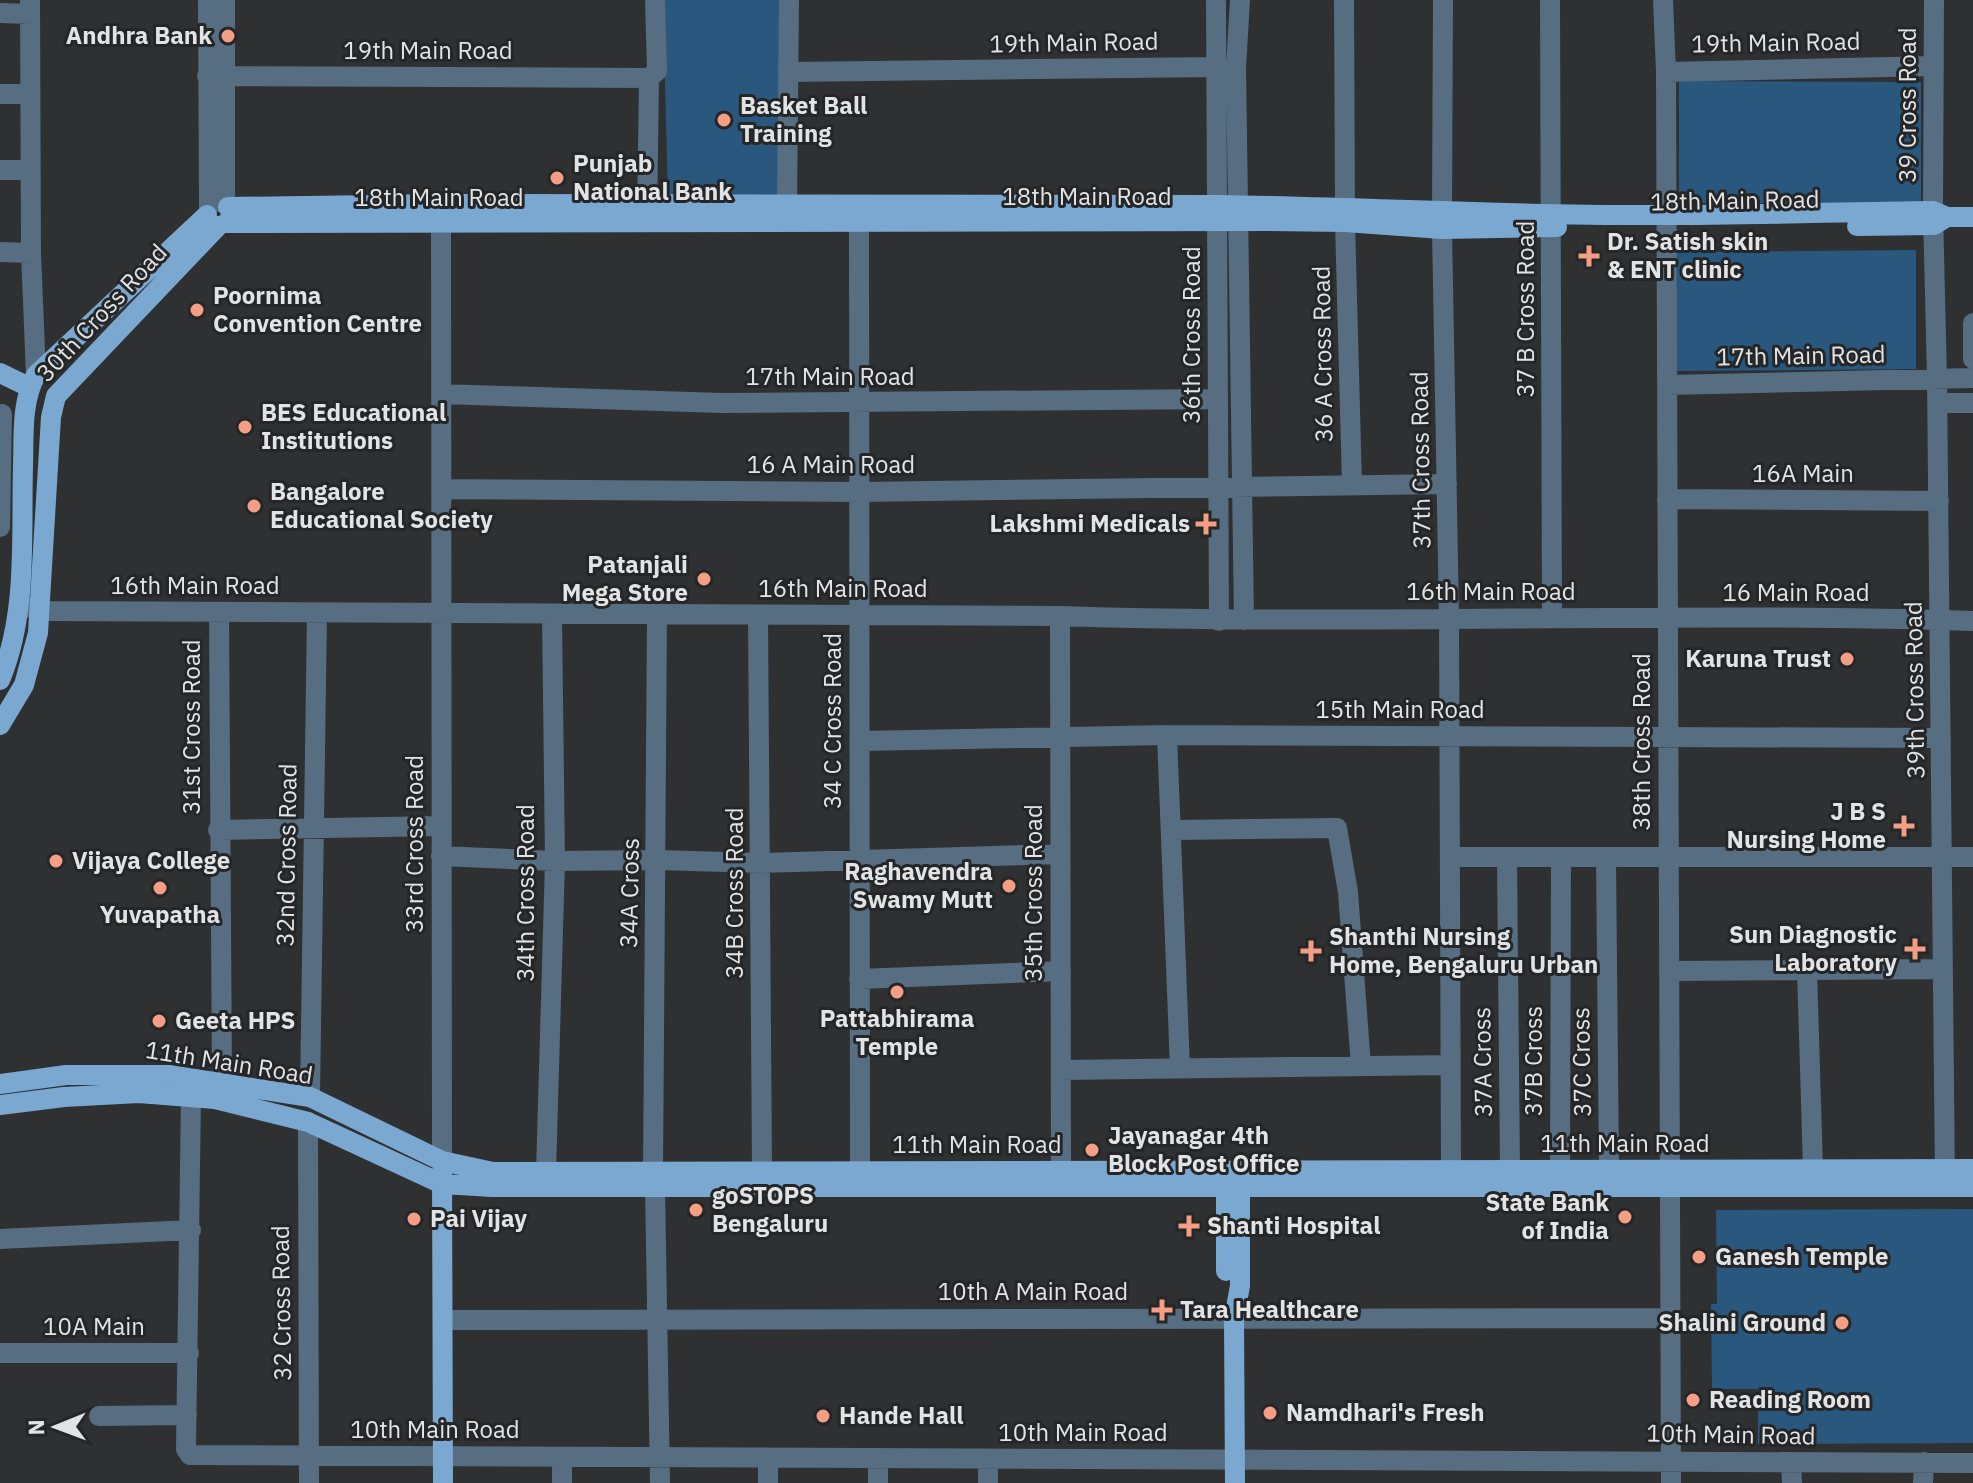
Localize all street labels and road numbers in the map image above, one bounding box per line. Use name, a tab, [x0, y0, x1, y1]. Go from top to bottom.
street label: 19th Main Road	[989, 25, 1159, 59]
street label: 19th Main Road	[1691, 25, 1861, 59]
street label: 39 Cross Road	[1891, 27, 1923, 183]
street label: 19th Main Road	[343, 34, 513, 66]
street label: 18th Main Road	[1002, 180, 1172, 212]
street label: 18th Main Road	[354, 181, 524, 213]
street label: 18th Main Road	[1650, 183, 1820, 217]
street label: 37 B Cross Road	[1509, 221, 1541, 397]
street label: 30th Cross Road	[29, 236, 174, 388]
street label: 36th Cross Road	[1175, 246, 1207, 424]
street label: 36 A Cross Road	[1304, 265, 1340, 443]
street label: 17th Main Road	[1716, 338, 1886, 372]
street label: 17th Main Road	[745, 360, 915, 392]
street label: 37th Cross Road	[1402, 371, 1438, 549]
street label: 16 A Main Road	[747, 448, 915, 480]
street label: 16A Main	[1752, 457, 1854, 489]
street label: 16th Main Road	[110, 569, 280, 601]
street label: 16th Main Road	[758, 572, 928, 604]
street label: 16th Main Road	[1406, 575, 1576, 607]
street label: 16 Main Road	[1722, 576, 1870, 608]
street label: 39th Cross Road	[1896, 601, 1932, 779]
street label: 34 C Cross Road	[816, 633, 848, 809]
street label: 31st Cross Road	[175, 639, 207, 815]
street label: 38th Cross Road	[1625, 653, 1657, 831]
street label: 15th Main Road	[1315, 693, 1485, 725]
street label: 33rd Cross Road	[398, 755, 430, 933]
street label: 32nd Cross Road	[268, 763, 304, 947]
street label: 34th Cross Road	[509, 804, 541, 982]
street label: 35th Cross Road	[1017, 804, 1049, 982]
street label: 34B Cross Road	[718, 807, 750, 979]
street label: 34A Cross	[612, 838, 646, 948]
street label: 37B Cross	[1517, 1006, 1549, 1116]
street label: 37A Cross	[1465, 1007, 1499, 1117]
street label: 37C Cross	[1564, 1007, 1598, 1117]
street label: 11th Main Road	[143, 1033, 315, 1091]
street label: 11th Main Road	[1540, 1127, 1710, 1159]
street label: 11th Main Road	[892, 1128, 1062, 1160]
street label: 32 Cross Road	[264, 1225, 298, 1381]
street label: 10th A Main Road	[938, 1275, 1128, 1307]
street label: 10A Main	[43, 1310, 145, 1342]
street label: 10th Main Road	[350, 1413, 520, 1445]
street label: 10th Main Road	[998, 1416, 1168, 1448]
street label: 10th Main Road	[1646, 1417, 1816, 1451]

